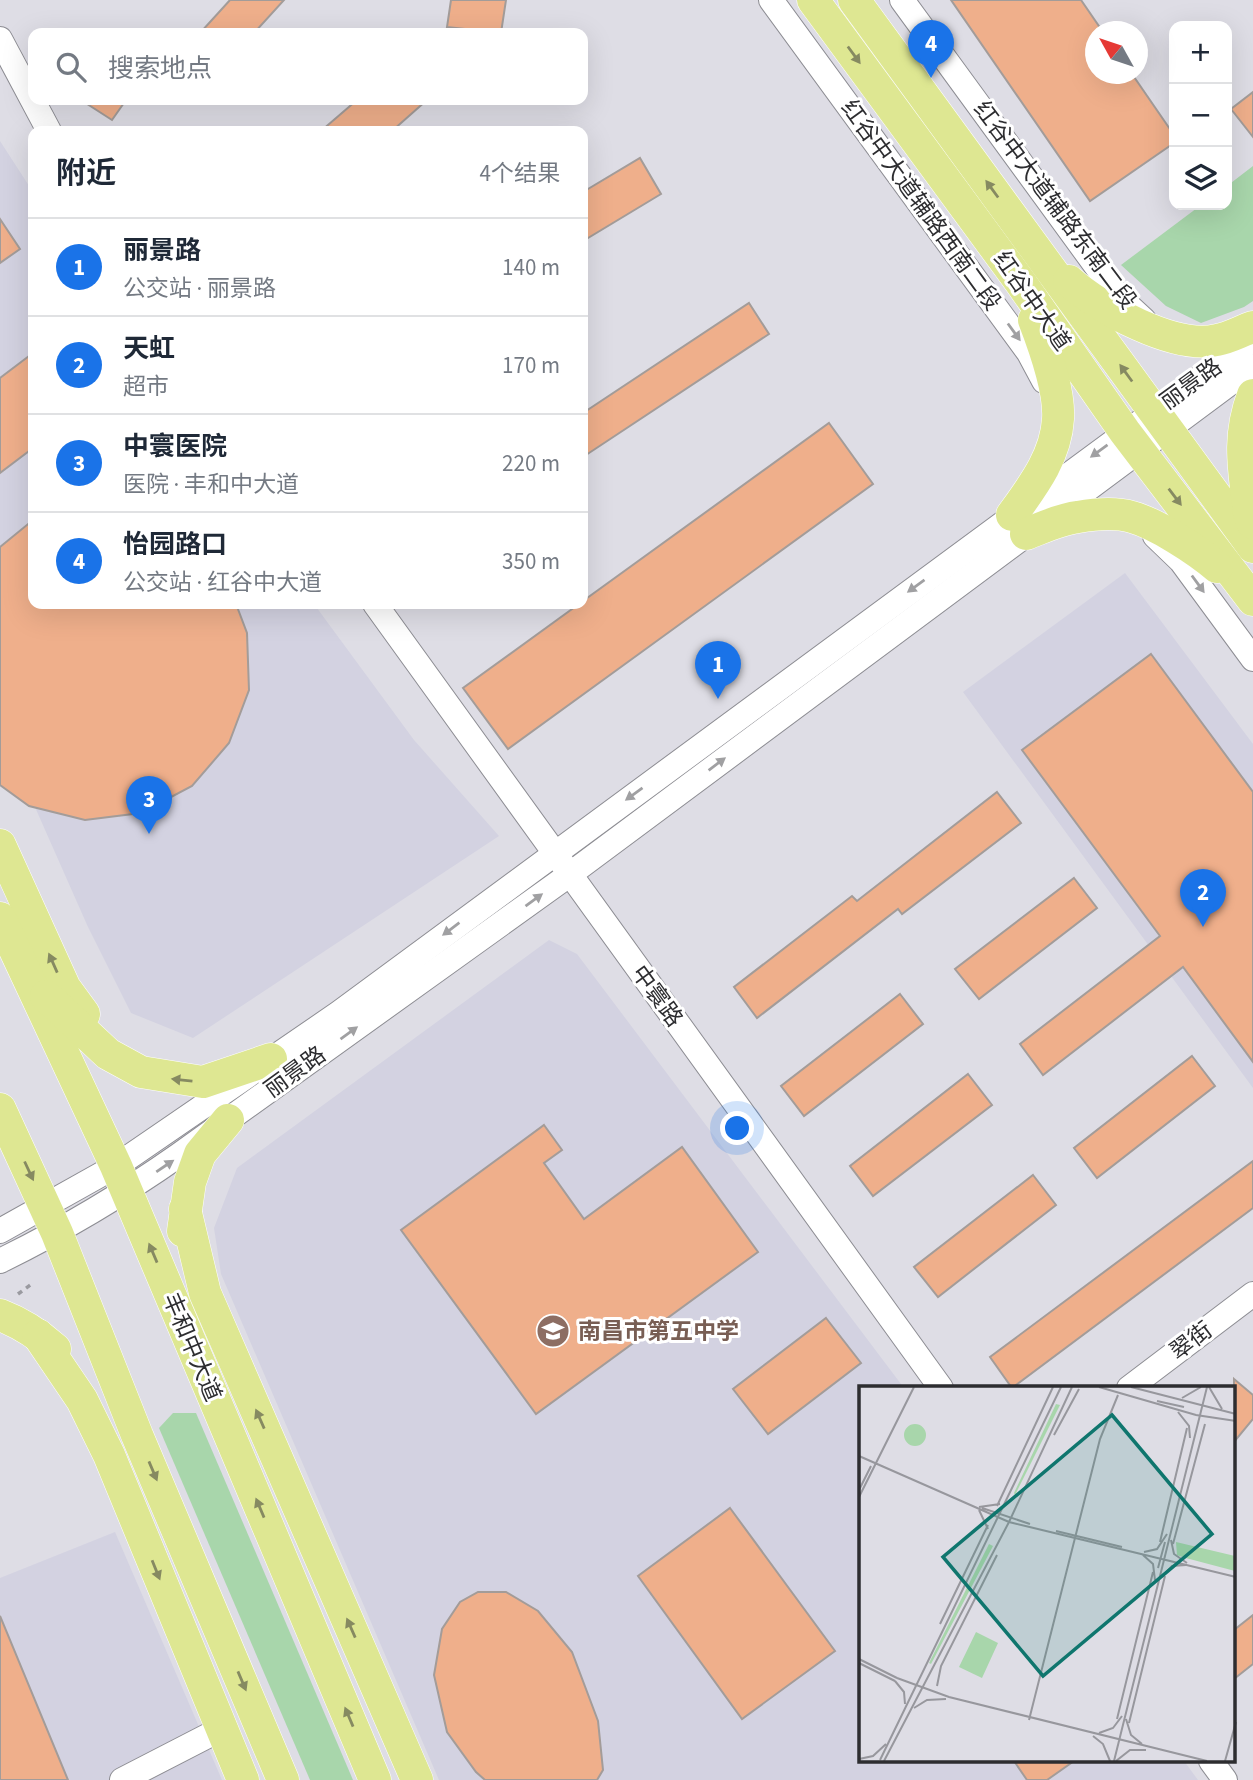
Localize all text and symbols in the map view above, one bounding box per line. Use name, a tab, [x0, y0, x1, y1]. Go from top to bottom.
pin: 4	[908, 20, 954, 78]
north arrow	[1085, 21, 1148, 84]
map controls	[1169, 21, 1232, 210]
button: +	[1169, 21, 1232, 84]
search box	[28, 28, 588, 105]
one-way arrow	[847, 46, 861, 64]
icon: search	[52, 48, 90, 86]
text: 搜索地点	[108, 50, 212, 87]
button: −	[1169, 84, 1232, 147]
street label: 红谷中大道辅路西南二段	[833, 93, 1009, 317]
street label: 红谷中大道辅路东南二段	[968, 96, 1142, 314]
button: layers	[1169, 147, 1232, 210]
text: 附近	[56, 152, 116, 195]
text: 4个结果	[480, 157, 560, 190]
one-way arrow	[985, 181, 1000, 199]
text: 丽景路	[123, 232, 201, 269]
street label: 红谷中大道	[988, 246, 1076, 356]
text: 1	[73, 251, 85, 284]
text: 140 m	[502, 251, 560, 284]
text: 公交站 · 丽景路	[123, 272, 276, 305]
one-way arrow	[1007, 323, 1021, 341]
text: 天虹	[123, 330, 175, 367]
text: 2	[73, 349, 85, 382]
text: 170 m	[502, 349, 560, 382]
street label: 丽景路	[1153, 350, 1229, 418]
one-way arrow	[1120, 364, 1134, 382]
text: 超市	[123, 370, 169, 403]
text: 中寰医院	[123, 428, 227, 465]
one-way arrow	[1090, 444, 1108, 458]
text: 3	[73, 447, 85, 480]
text: 220 m	[502, 447, 560, 480]
text: 医院 · 丰和中大道	[123, 468, 299, 501]
one-way arrow	[1167, 488, 1181, 506]
text: 怡园路口	[123, 526, 227, 563]
text: 4	[73, 545, 85, 578]
text: 350 m	[502, 545, 560, 578]
text: 公交站 · 红谷中大道	[123, 566, 322, 599]
one-way arrow	[1190, 574, 1205, 592]
one-way arrow	[907, 579, 925, 593]
pin: 1	[695, 641, 741, 699]
one-way arrow	[708, 758, 726, 772]
pin: 3	[126, 776, 172, 834]
one-way arrow	[625, 786, 643, 800]
pin: 2	[1180, 869, 1226, 927]
one-way arrow	[525, 893, 543, 907]
one-way arrow	[442, 922, 460, 936]
one-way arrow	[47, 953, 59, 973]
street label: 中寰路	[623, 958, 691, 1034]
one-way arrow	[340, 1026, 358, 1040]
street label: 丽景路	[257, 1038, 333, 1106]
one-way arrow	[171, 1074, 193, 1085]
your location	[720, 1111, 754, 1145]
one-way arrow	[155, 1159, 175, 1172]
one-way arrow	[23, 1160, 34, 1181]
one-way arrow	[147, 1242, 158, 1263]
street label: 丰和中大道	[154, 1288, 230, 1406]
school or university icon: 南昌市第五中学	[534, 1312, 572, 1350]
street label: 翠街	[1163, 1314, 1219, 1368]
place label: 南昌市第五中学	[578, 1315, 739, 1348]
inset map	[859, 1386, 1236, 1762]
one-way arrow	[254, 1409, 266, 1429]
one-way arrow	[148, 1461, 159, 1482]
one-way arrow	[255, 1497, 266, 1518]
one-way arrow	[150, 1560, 161, 1581]
one-way arrow	[345, 1617, 356, 1638]
one-way arrow	[236, 1671, 247, 1692]
one-way arrow	[343, 1707, 355, 1727]

